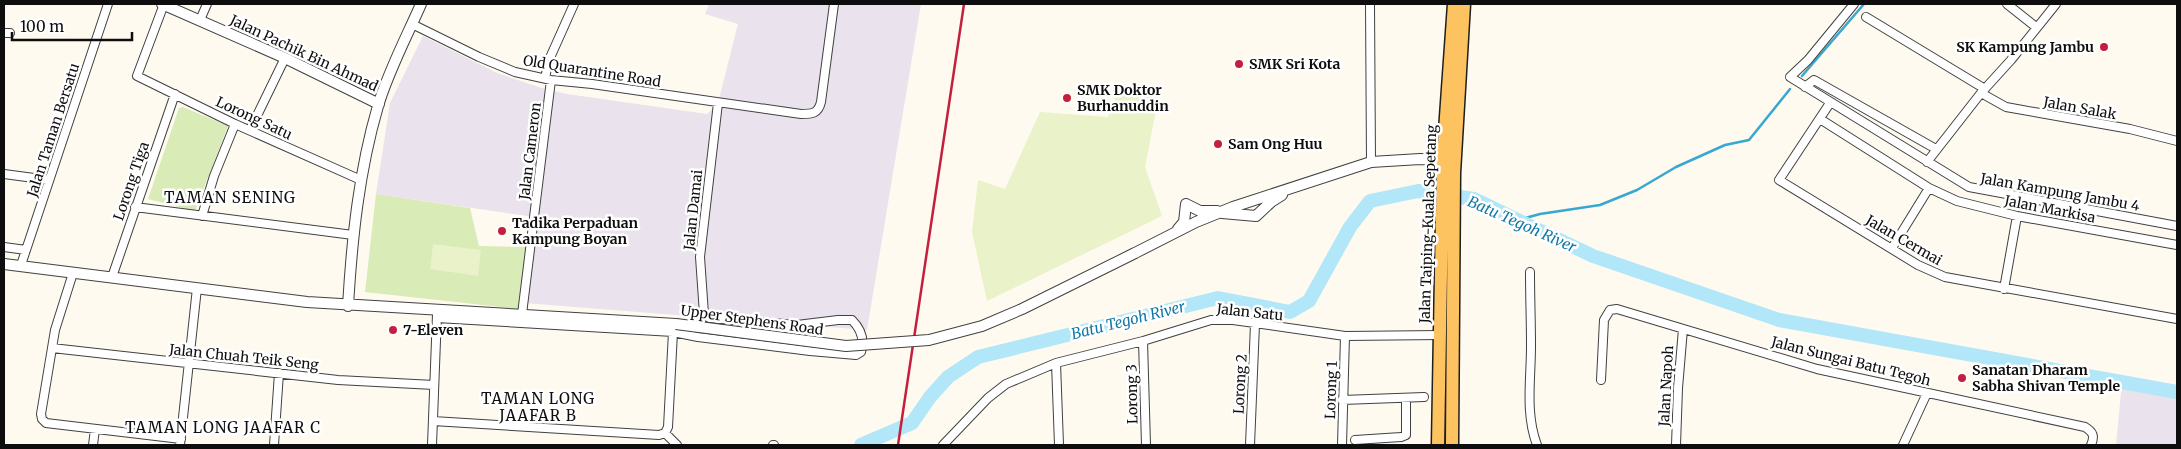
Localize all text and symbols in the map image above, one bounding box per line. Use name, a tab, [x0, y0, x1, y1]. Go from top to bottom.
scale bar	[12, 10, 132, 42]
street label: Jalan Pachik Bin Ahmad	[226, 10, 381, 96]
text: 100 m	[20, 17, 64, 36]
place label: SK Kampung Jambu	[1956, 38, 2094, 56]
marker: SK Kampung Jambu	[2098, 41, 2110, 53]
street label: Old Quarantine Road	[522, 51, 663, 91]
place label: SMK Sri Kota	[1249, 55, 1340, 73]
marker: SMK Sri Kota	[1233, 58, 1245, 70]
street label: Jalan Taman Bersatu	[23, 61, 83, 200]
place label: SMK Doktor Burhanuddin	[1077, 81, 1169, 115]
street label: Lorong Satu	[213, 92, 295, 144]
marker: SMK Doktor Burhanuddin	[1061, 92, 1073, 104]
street label: Jalan Salak	[2041, 93, 2118, 123]
street label: Jalan Cameron	[515, 101, 545, 202]
street label: Jalan Taiping-Kuala Sepetang	[1416, 124, 1440, 325]
place label: Sam Ong Huu	[1228, 135, 1323, 153]
marker: Sam Ong Huu	[1212, 138, 1224, 150]
street label: Lorong Tiga	[109, 139, 153, 223]
street label: Jalan Damai	[680, 168, 706, 252]
street label: Jalan Kampung Jambu 4	[1978, 169, 2141, 215]
district label: TAMAN SENING	[164, 188, 296, 207]
street label: Jalan Markisa	[2002, 191, 2097, 227]
water label: Batu Tegoh River	[1465, 192, 1580, 257]
street label: Jalan Cermai	[1862, 210, 1946, 269]
place label: Tadika Perpaduan Kampung Boyan	[512, 214, 638, 248]
marker: Tadika Perpaduan Kampung Boyan	[496, 225, 508, 237]
water label: Batu Tegoh River	[1069, 296, 1188, 343]
street label: Jalan Satu	[1215, 299, 1284, 324]
street label: Upper Stephens Road	[680, 301, 825, 339]
place label: 7-Eleven	[403, 321, 464, 339]
marker: 7-Eleven	[387, 324, 399, 336]
street label: Jalan Sungai Batu Tegoh	[1768, 332, 1933, 390]
street label: Jalan Chuah Teik Seng	[167, 340, 320, 374]
street label: Jalan Napoh	[1655, 345, 1677, 428]
street label: Lorong 2	[1229, 353, 1251, 415]
street label: Lorong 1	[1321, 361, 1341, 419]
place label: Sanatan Dharam Sabha Shivan Temple	[1972, 361, 2120, 395]
street label: Lorong 3	[1122, 364, 1142, 424]
marker: Sanatan Dharam Sabha Shivan Temple	[1956, 372, 1968, 384]
district label: TAMAN LONG JAAFAR B	[481, 389, 595, 425]
district label: TAMAN LONG JAAFAR C	[125, 418, 321, 437]

